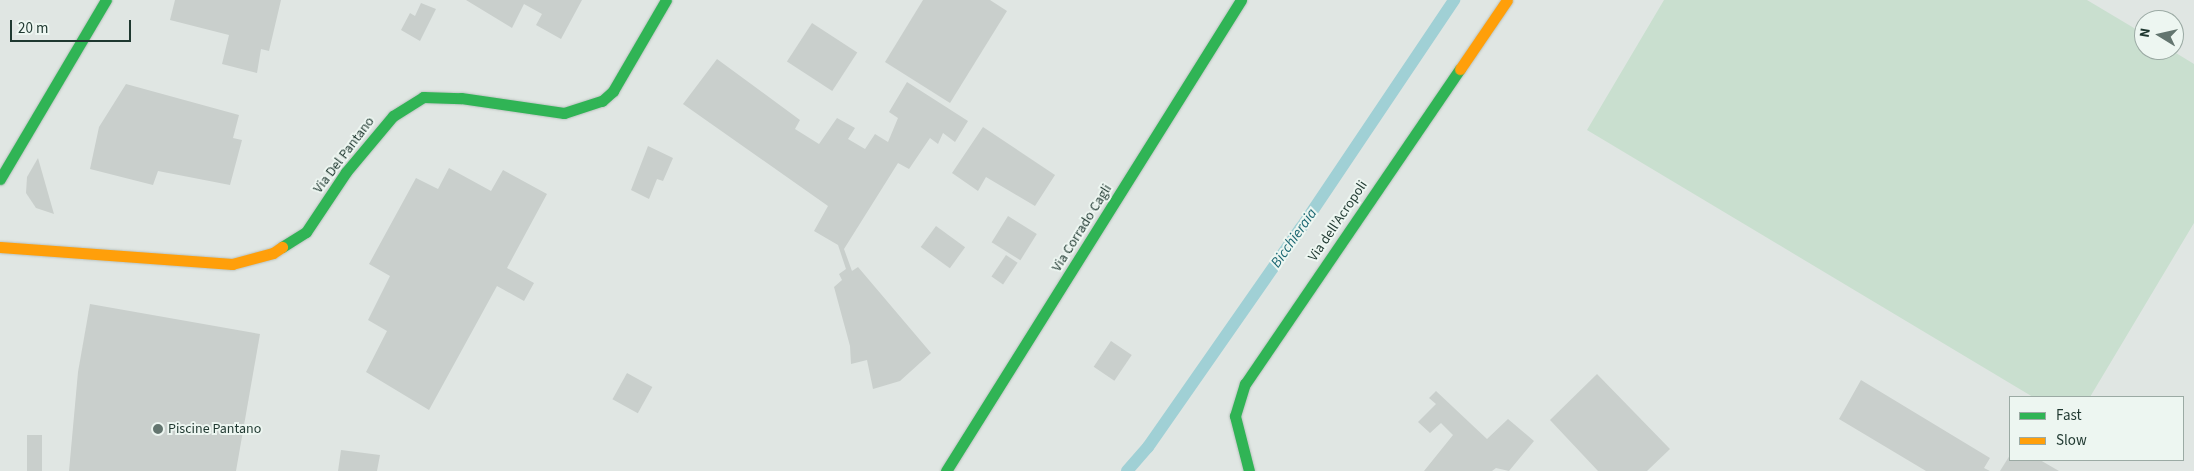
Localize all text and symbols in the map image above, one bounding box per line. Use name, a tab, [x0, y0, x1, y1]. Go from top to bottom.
scale bar	[12, 10, 134, 42]
north arrow	[2134, 10, 2184, 60]
text: 20 m	[18, 18, 48, 39]
text: N	[2135, 27, 2156, 39]
street label: Via Del Pantano	[310, 114, 378, 196]
street label: Via dell'Acropoli	[1305, 177, 1371, 265]
street label: Via Corrado Cagli	[1048, 181, 1116, 275]
water label: Bicchieraia	[1267, 205, 1321, 271]
legend	[2009, 396, 2184, 461]
text: Fast	[2056, 405, 2082, 426]
place label: Piscine Pantano	[168, 421, 261, 437]
marker: Piscine Pantano	[152, 423, 164, 435]
text: Slow	[2056, 430, 2087, 451]

